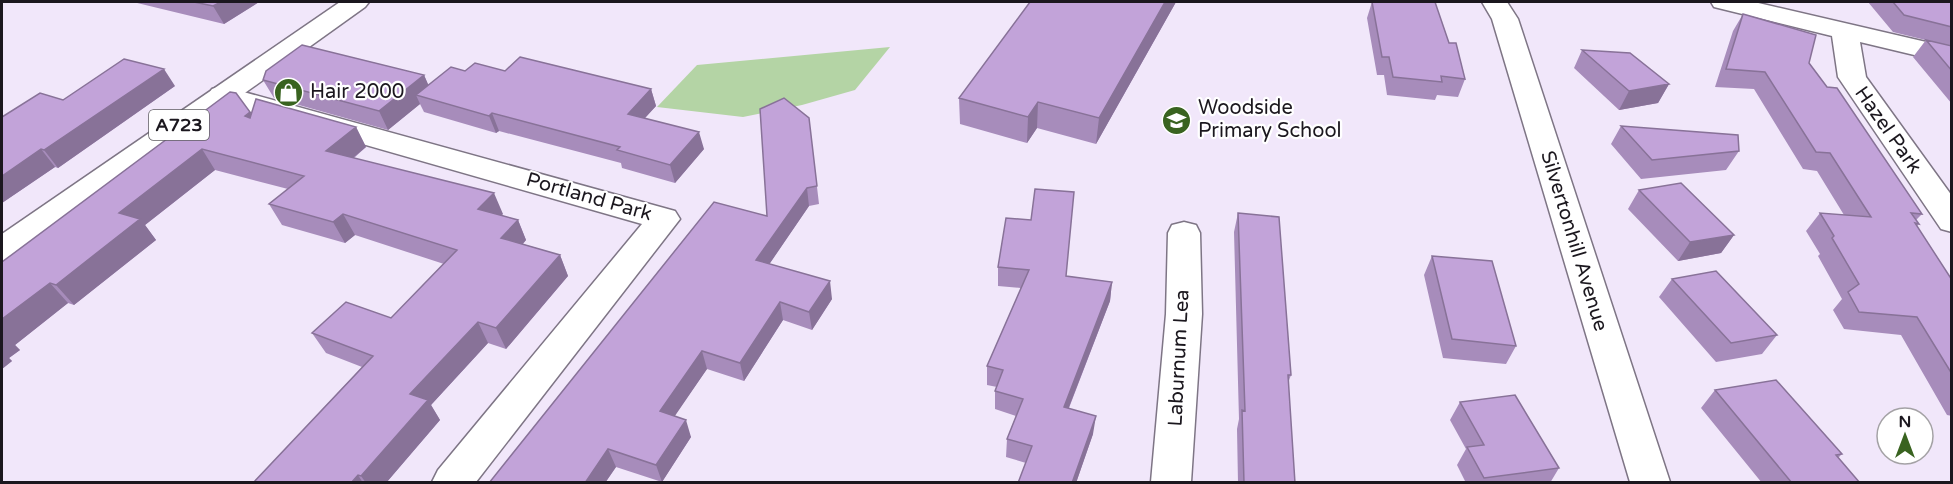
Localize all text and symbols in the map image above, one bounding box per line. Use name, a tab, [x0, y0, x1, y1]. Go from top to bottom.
shop icon: Hair 2000	[273, 76, 305, 108]
place label: Hair 2000	[310, 80, 404, 104]
street label: Hazel Park	[1849, 82, 1927, 178]
place label: Woodside Primary School	[1198, 96, 1342, 143]
school or university icon: Woodside Primary School	[1161, 104, 1193, 136]
road number: A723	[149, 110, 209, 140]
street label: Silvertonhill Avenue	[1535, 148, 1613, 334]
street label: Portland Park	[523, 168, 655, 226]
street label: Laburnum Lea	[1163, 289, 1195, 427]
north arrow	[1875, 406, 1935, 466]
text: N	[1899, 412, 1911, 432]

